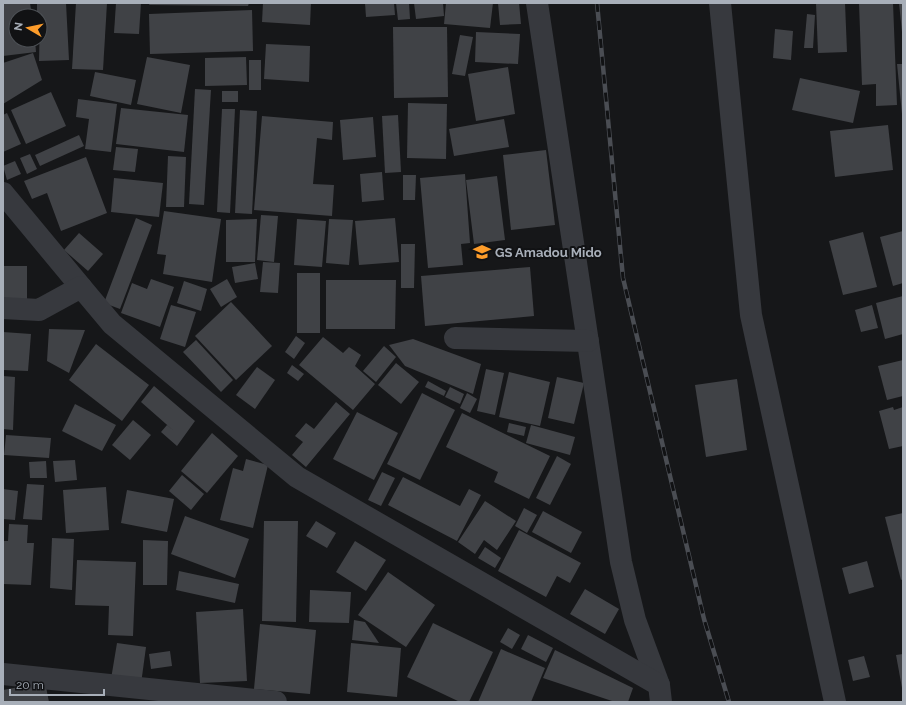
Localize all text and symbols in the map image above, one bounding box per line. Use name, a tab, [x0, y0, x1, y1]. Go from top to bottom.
north arrow	[8, 8, 48, 48]
text: N	[12, 21, 26, 32]
school or university icon: GS Amadou Mido	[472, 242, 492, 262]
place label: GS Amadou Mido	[495, 245, 602, 260]
scale bar	[10, 671, 104, 697]
text: 20 m	[16, 678, 44, 692]

